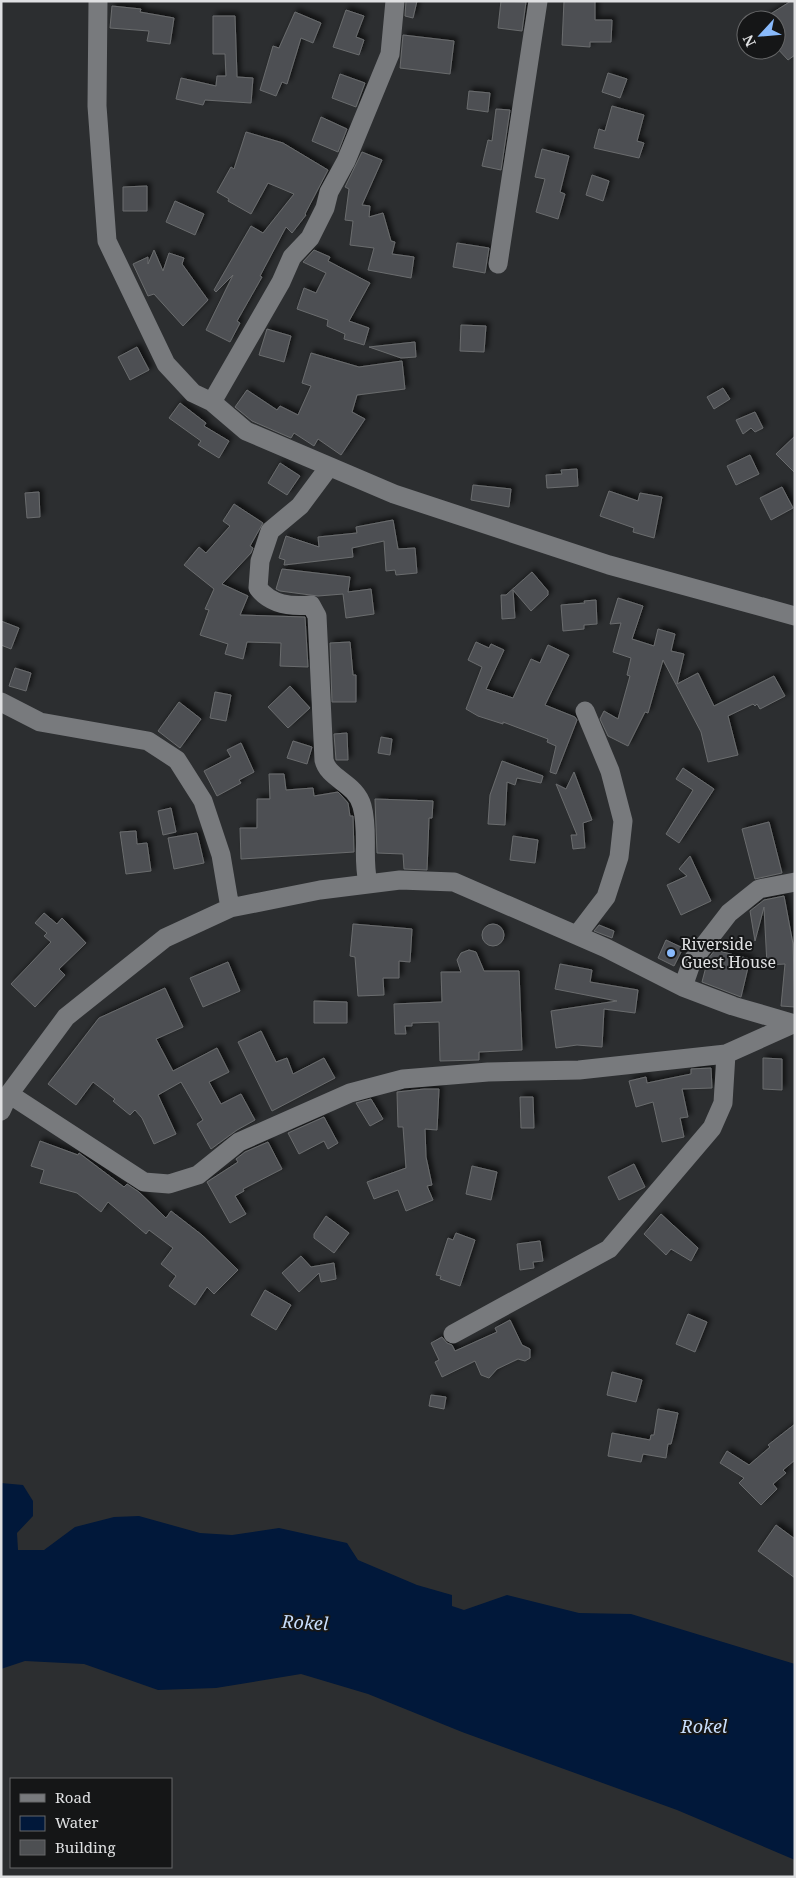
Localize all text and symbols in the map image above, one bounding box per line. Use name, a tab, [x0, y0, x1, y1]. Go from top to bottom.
north arrow	[736, 10, 786, 60]
text: N	[738, 32, 760, 50]
place label: Riverside Guest House	[681, 933, 776, 973]
marker: Riverside Guest House	[665, 947, 677, 959]
water label: Rokel	[280, 1609, 329, 1635]
water label: Rokel	[680, 1714, 728, 1738]
legend	[10, 1778, 172, 1868]
text: Road	[55, 1787, 91, 1807]
text: Water	[55, 1812, 98, 1832]
text: Building	[55, 1837, 116, 1857]

